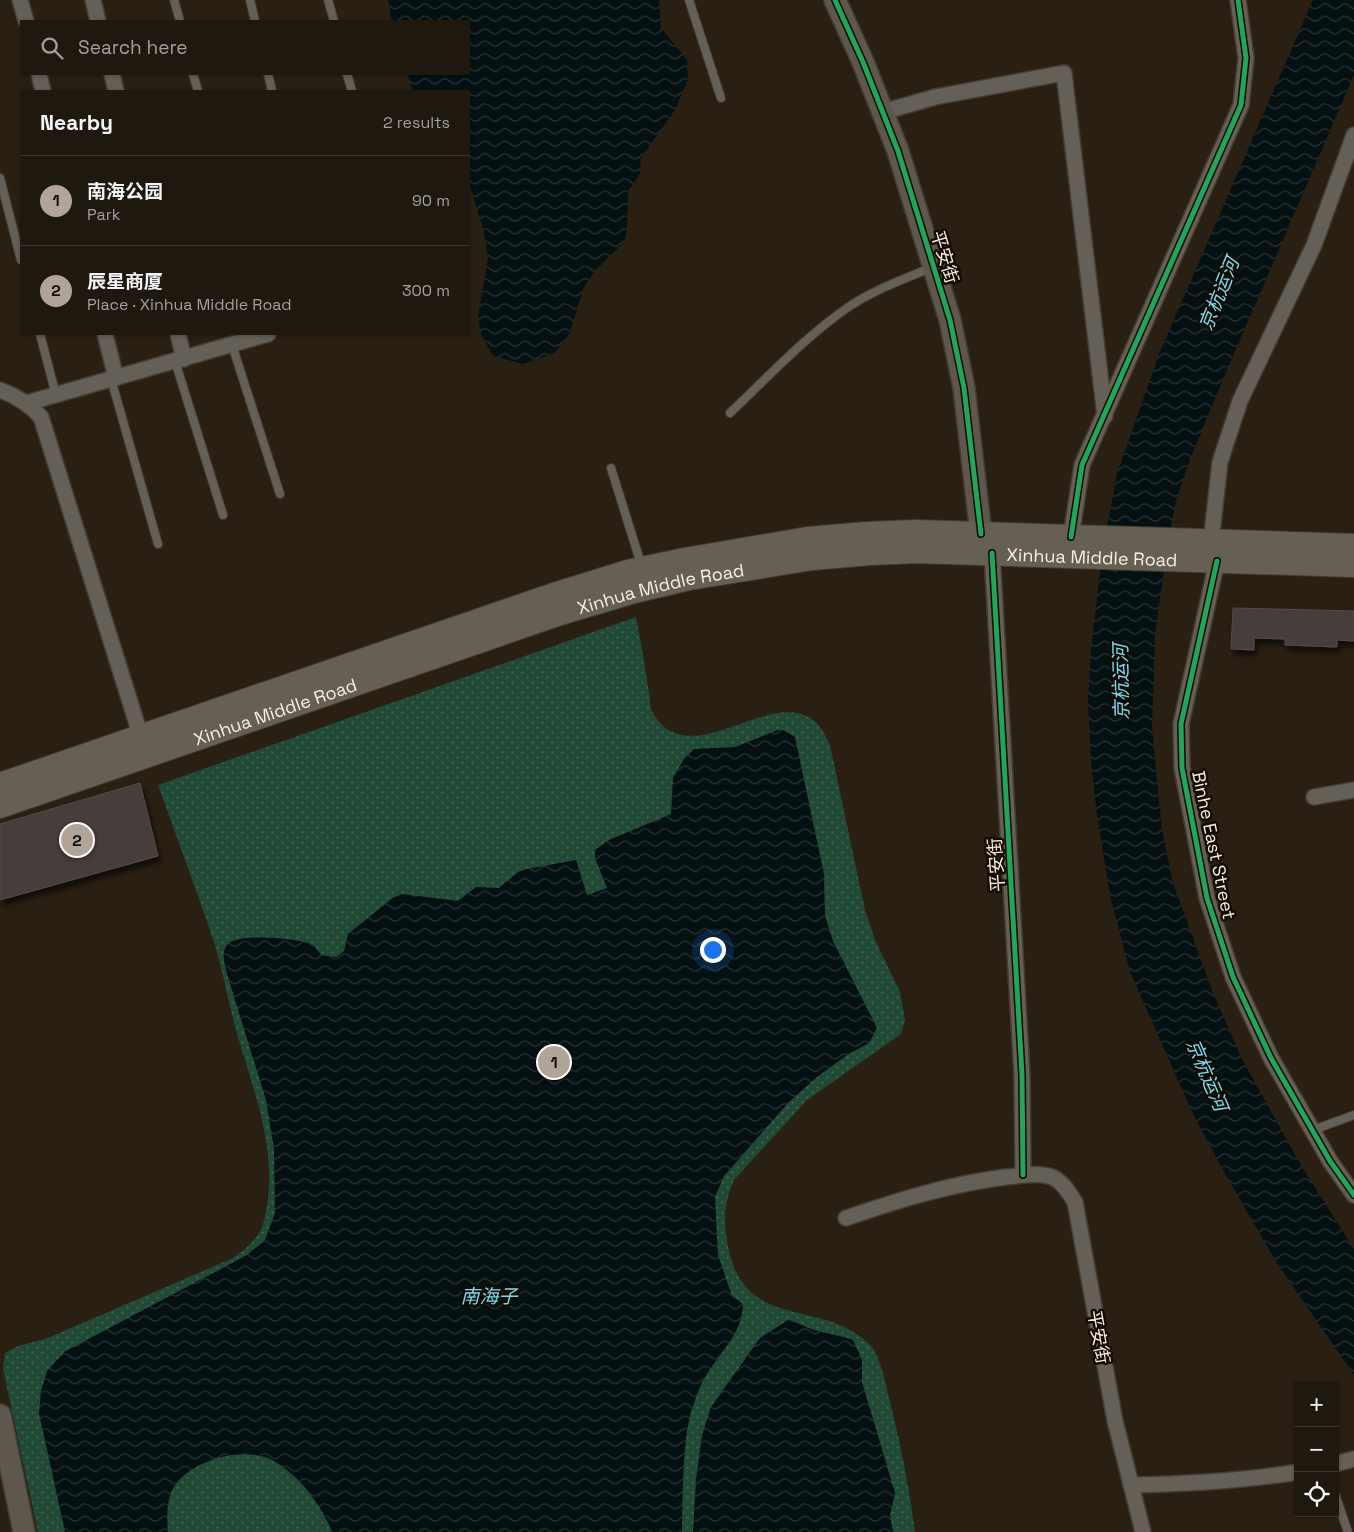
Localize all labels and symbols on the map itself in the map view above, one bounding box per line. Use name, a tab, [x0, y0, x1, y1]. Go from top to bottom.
street label: 平安街	[926, 228, 964, 286]
water label: 京杭运河	[1193, 250, 1246, 334]
street label: Xinhua Middle Road	[1006, 542, 1178, 571]
street label: Xinhua Middle Road	[574, 558, 746, 619]
water label: 京杭运河	[1108, 640, 1134, 720]
street label: Xinhua Middle Road	[191, 672, 360, 750]
street label: Binhe East Street	[1187, 769, 1241, 921]
pin: 2	[61, 821, 93, 859]
street label: 平安街	[983, 837, 1009, 893]
your location	[700, 937, 726, 963]
water label: 京杭运河	[1181, 1035, 1235, 1119]
pin: 1	[538, 1043, 570, 1081]
water label: 南海子	[460, 1284, 519, 1309]
street label: 平安街	[1083, 1308, 1115, 1366]

